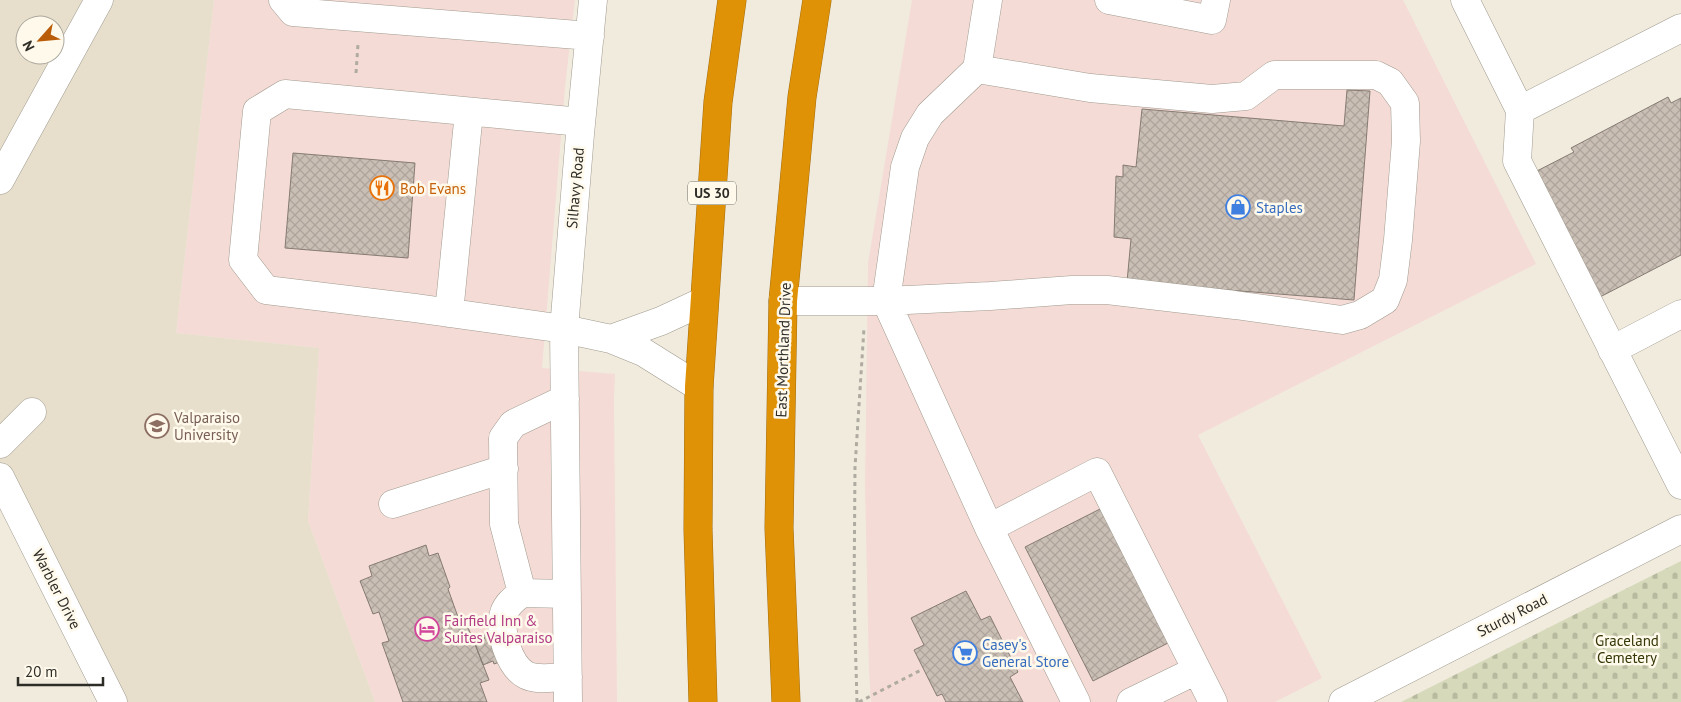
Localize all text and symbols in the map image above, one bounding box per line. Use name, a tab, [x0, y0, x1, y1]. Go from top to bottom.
north arrow	[15, 15, 65, 65]
text: N	[18, 38, 39, 54]
street label: Silhavy Road	[562, 147, 588, 229]
restaurant icon: Bob Evans	[369, 175, 395, 201]
place label: Bob Evans	[400, 179, 466, 198]
road number: US 30	[688, 182, 736, 204]
shop icon: Staples	[1225, 194, 1251, 220]
place label: Staples	[1256, 198, 1303, 217]
street label: East Morthland Drive	[771, 282, 795, 418]
place label: Valparaiso University	[173, 408, 240, 444]
school or university icon: Valparaiso University	[144, 413, 170, 439]
street label: Warbler Drive	[29, 546, 85, 632]
street label: Sturdy Road	[1474, 589, 1550, 641]
place label: Fairfield Inn & Suites Valparaiso	[444, 611, 553, 647]
hotel icon: Fairfield Inn & Suites Valparaiso	[414, 616, 440, 642]
park label: Graceland Cemetery	[1595, 631, 1659, 667]
place label: Casey's General Store	[982, 635, 1069, 671]
supermarket icon: Casey's General Store	[952, 640, 978, 666]
scale bar	[18, 654, 102, 686]
text: 20 m	[25, 662, 58, 681]

